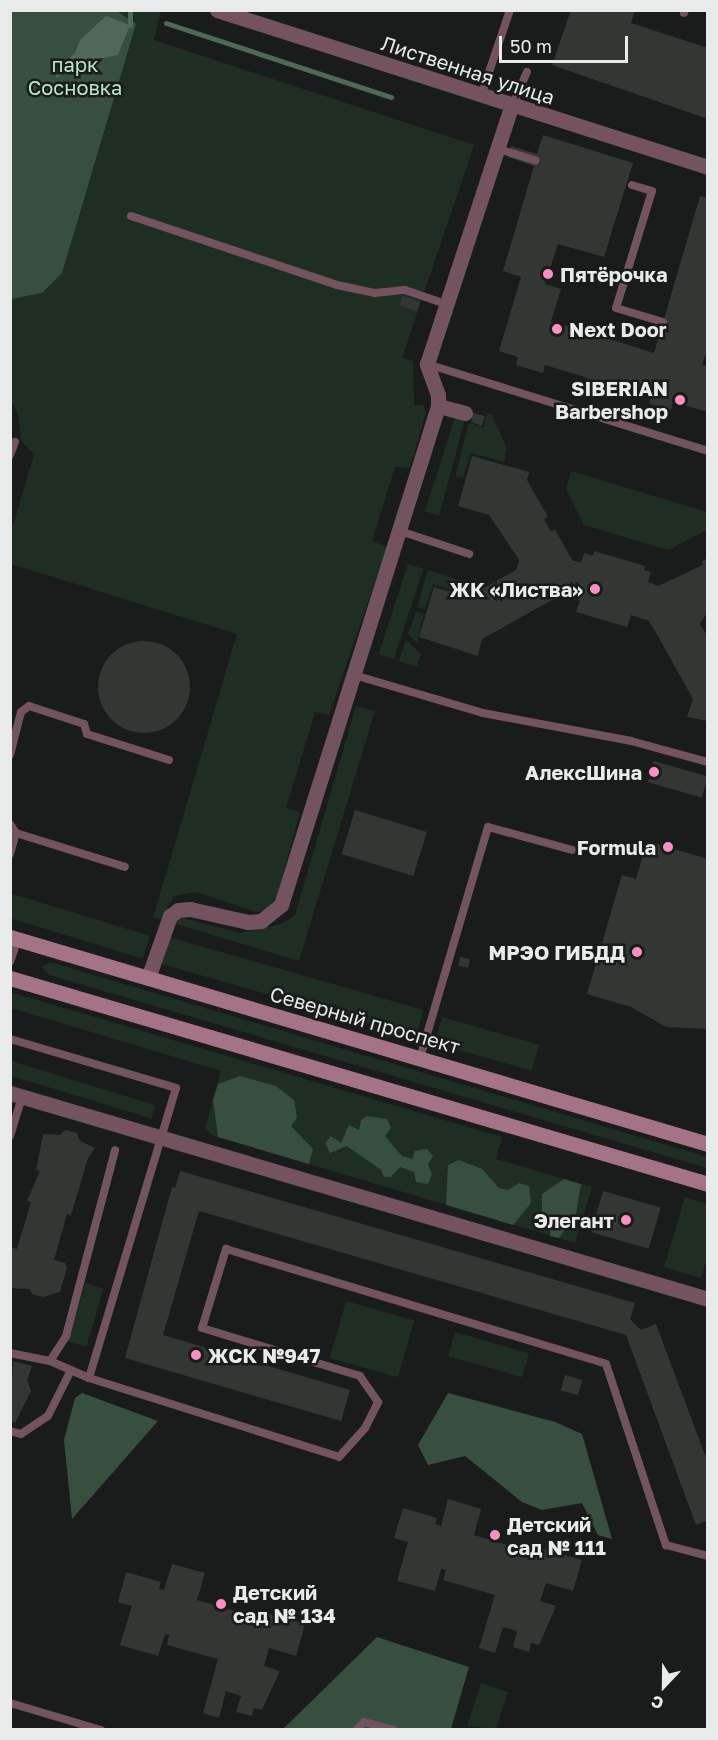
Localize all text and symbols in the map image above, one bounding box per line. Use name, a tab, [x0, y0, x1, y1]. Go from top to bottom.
scale bar	[502, 24, 631, 62]
street label: Лиственная улица	[378, 31, 558, 109]
text: 50 m	[510, 35, 552, 57]
park label: парк Сосновка	[28, 53, 122, 100]
place label: Пятёрочка	[560, 262, 668, 286]
marker: Пятёрочка	[541, 267, 555, 281]
place label: Next Door	[569, 317, 667, 341]
marker: Next Door	[550, 322, 564, 336]
place label: SIBERIAN Barbershop	[555, 376, 668, 423]
marker: SIBERIAN Barbershop	[673, 393, 687, 407]
place label: ЖК «Листва»	[450, 577, 583, 601]
marker: ЖК «Листва»	[588, 582, 602, 596]
place label: АлексШина	[525, 760, 642, 784]
marker: АлексШина	[647, 765, 661, 779]
place label: Formula	[577, 835, 656, 859]
marker: Formula	[661, 840, 675, 854]
place label: МРЭО ГИБДД	[489, 940, 625, 964]
marker: МРЭО ГИБДД	[630, 945, 644, 959]
street label: Северный проспект	[267, 981, 463, 1059]
place label: Элегант	[534, 1208, 614, 1232]
marker: Элегант	[619, 1213, 633, 1227]
place label: ЖСК №947	[208, 1343, 320, 1367]
marker: ЖСК №947	[189, 1348, 203, 1362]
place label: Детский сад № 111	[507, 1512, 606, 1559]
marker: Детский сад № 111	[488, 1528, 502, 1542]
place label: Детский сад № 134	[233, 1580, 336, 1627]
marker: Детский сад № 134	[214, 1597, 228, 1611]
north arrow	[634, 1656, 694, 1716]
text: С	[648, 1691, 666, 1714]

